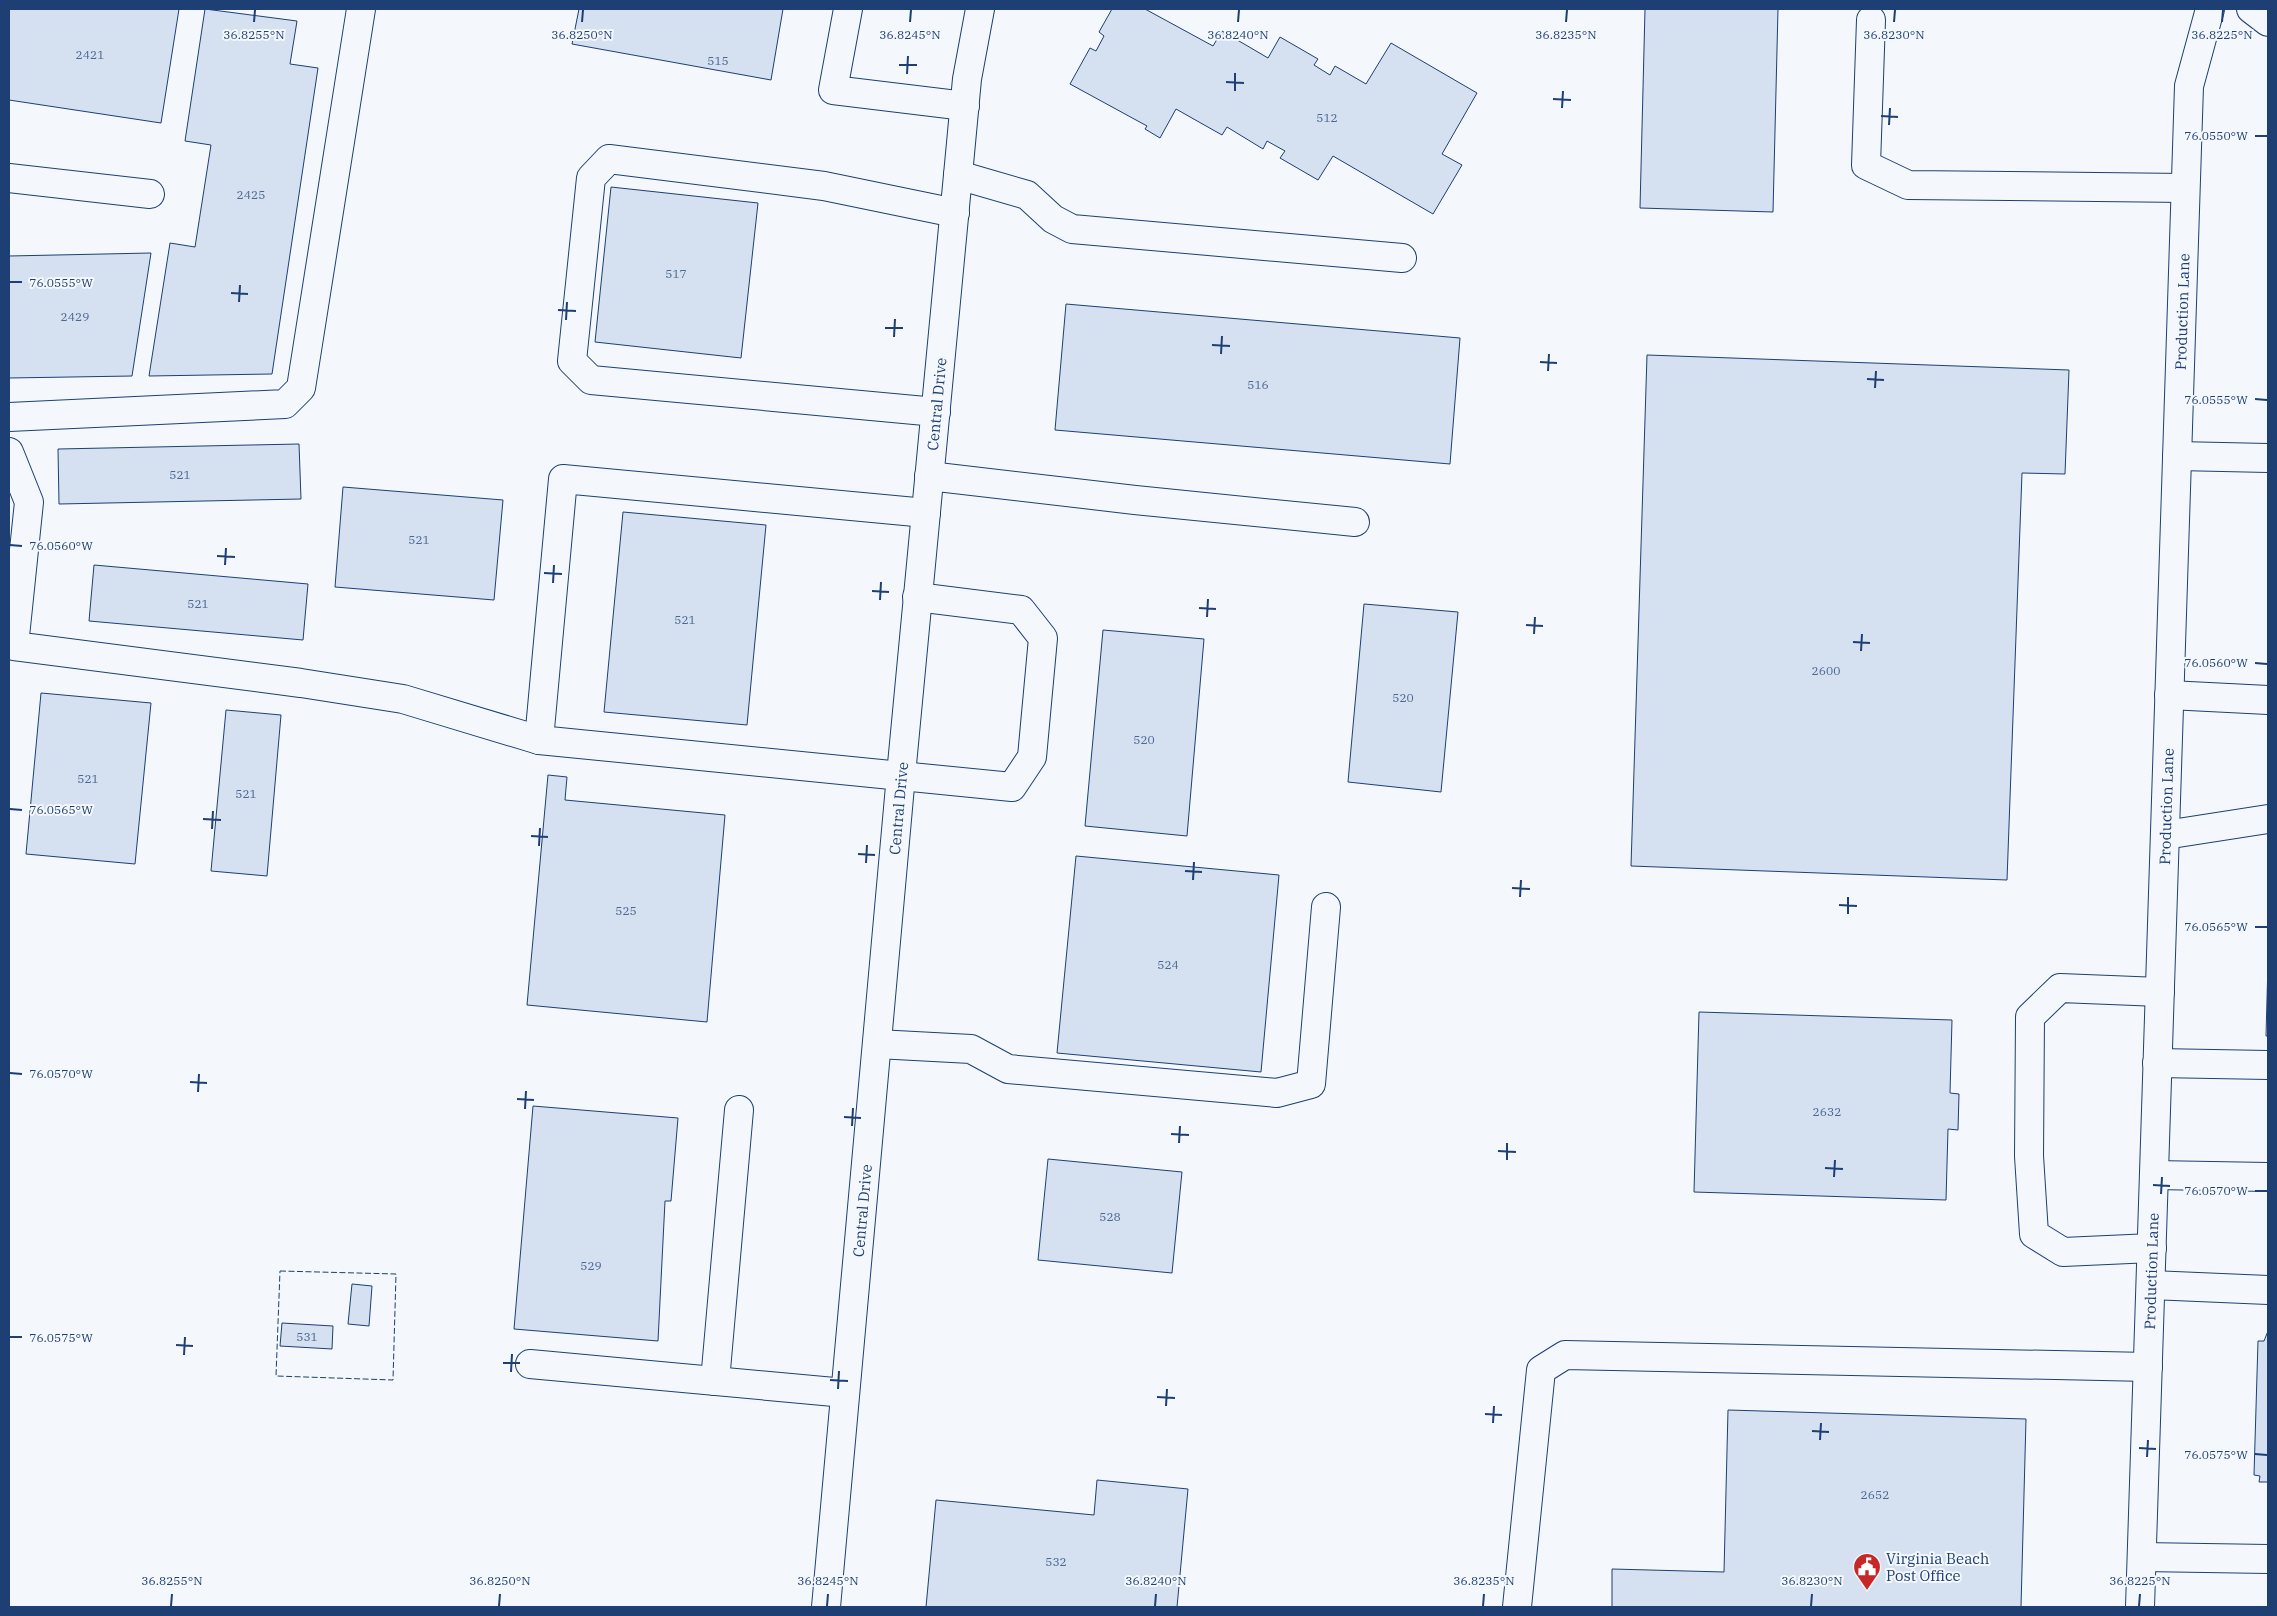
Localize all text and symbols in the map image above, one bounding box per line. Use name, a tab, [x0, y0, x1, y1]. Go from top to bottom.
text: 36.8255°N	[223, 27, 285, 42]
text: 36.8250°N	[551, 27, 613, 42]
text: 36.8245°N	[879, 27, 941, 42]
text: 36.8240°N	[1207, 27, 1269, 42]
text: 36.8235°N	[1535, 27, 1597, 42]
text: 36.8230°N	[1863, 27, 1925, 42]
text: 36.8225°N	[2191, 27, 2253, 42]
house number: 2421	[76, 47, 104, 62]
house number: 515	[707, 53, 729, 68]
house number: 512	[1316, 110, 1338, 125]
text: 76.0550°W	[2184, 128, 2248, 143]
house number: 2425	[237, 187, 265, 202]
street label: Production Lane	[2170, 253, 2193, 370]
house number: 517	[665, 266, 687, 281]
text: 76.0555°W	[29, 275, 93, 290]
house number: 2429	[61, 309, 89, 324]
street label: Central Drive	[922, 357, 950, 451]
house number: 516	[1247, 377, 1269, 392]
text: 76.0555°W	[2184, 392, 2248, 407]
house number: 521	[169, 467, 191, 482]
house number: 521	[408, 532, 430, 547]
text: 76.0560°W	[29, 538, 93, 553]
house number: 521	[187, 596, 209, 611]
house number: 521	[674, 612, 696, 627]
text: 76.0560°W	[2184, 655, 2248, 670]
house number: 2600	[1812, 663, 1840, 678]
house number: 520	[1392, 690, 1414, 705]
house number: 520	[1133, 732, 1155, 747]
street label: Production Lane	[2154, 748, 2177, 865]
street label: Central Drive	[884, 761, 912, 856]
house number: 521	[77, 771, 99, 786]
house number: 521	[235, 786, 257, 801]
text: 76.0565°W	[29, 802, 93, 817]
house number: 525	[615, 903, 637, 918]
text: 76.0565°W	[2184, 919, 2248, 934]
house number: 524	[1157, 957, 1179, 972]
text: 76.0570°W	[29, 1066, 93, 1081]
house number: 2632	[1813, 1104, 1841, 1119]
street label: Central Drive	[848, 1163, 875, 1258]
text: 76.0570°W	[2184, 1183, 2248, 1198]
house number: 528	[1099, 1209, 1121, 1224]
street label: Production Lane	[2139, 1212, 2162, 1330]
house number: 529	[580, 1258, 602, 1273]
house number: 531	[296, 1329, 318, 1344]
text: 76.0575°W	[29, 1330, 93, 1345]
text: 76.0575°W	[2184, 1447, 2248, 1462]
house number: 2652	[1861, 1487, 1889, 1502]
place label: Virginia Beach Post Office	[1886, 1549, 1989, 1585]
public building icon: Virginia Beach Post Office	[1852, 1552, 1882, 1591]
house number: 532	[1045, 1554, 1067, 1569]
text: 36.8255°N	[141, 1573, 203, 1588]
text: 36.8250°N	[469, 1573, 531, 1588]
text: 36.8245°N	[797, 1573, 859, 1588]
text: 36.8240°N	[1125, 1573, 1187, 1588]
text: 36.8235°N	[1453, 1573, 1515, 1588]
text: 36.8230°N	[1781, 1573, 1843, 1588]
text: 36.8225°N	[2109, 1573, 2171, 1588]

